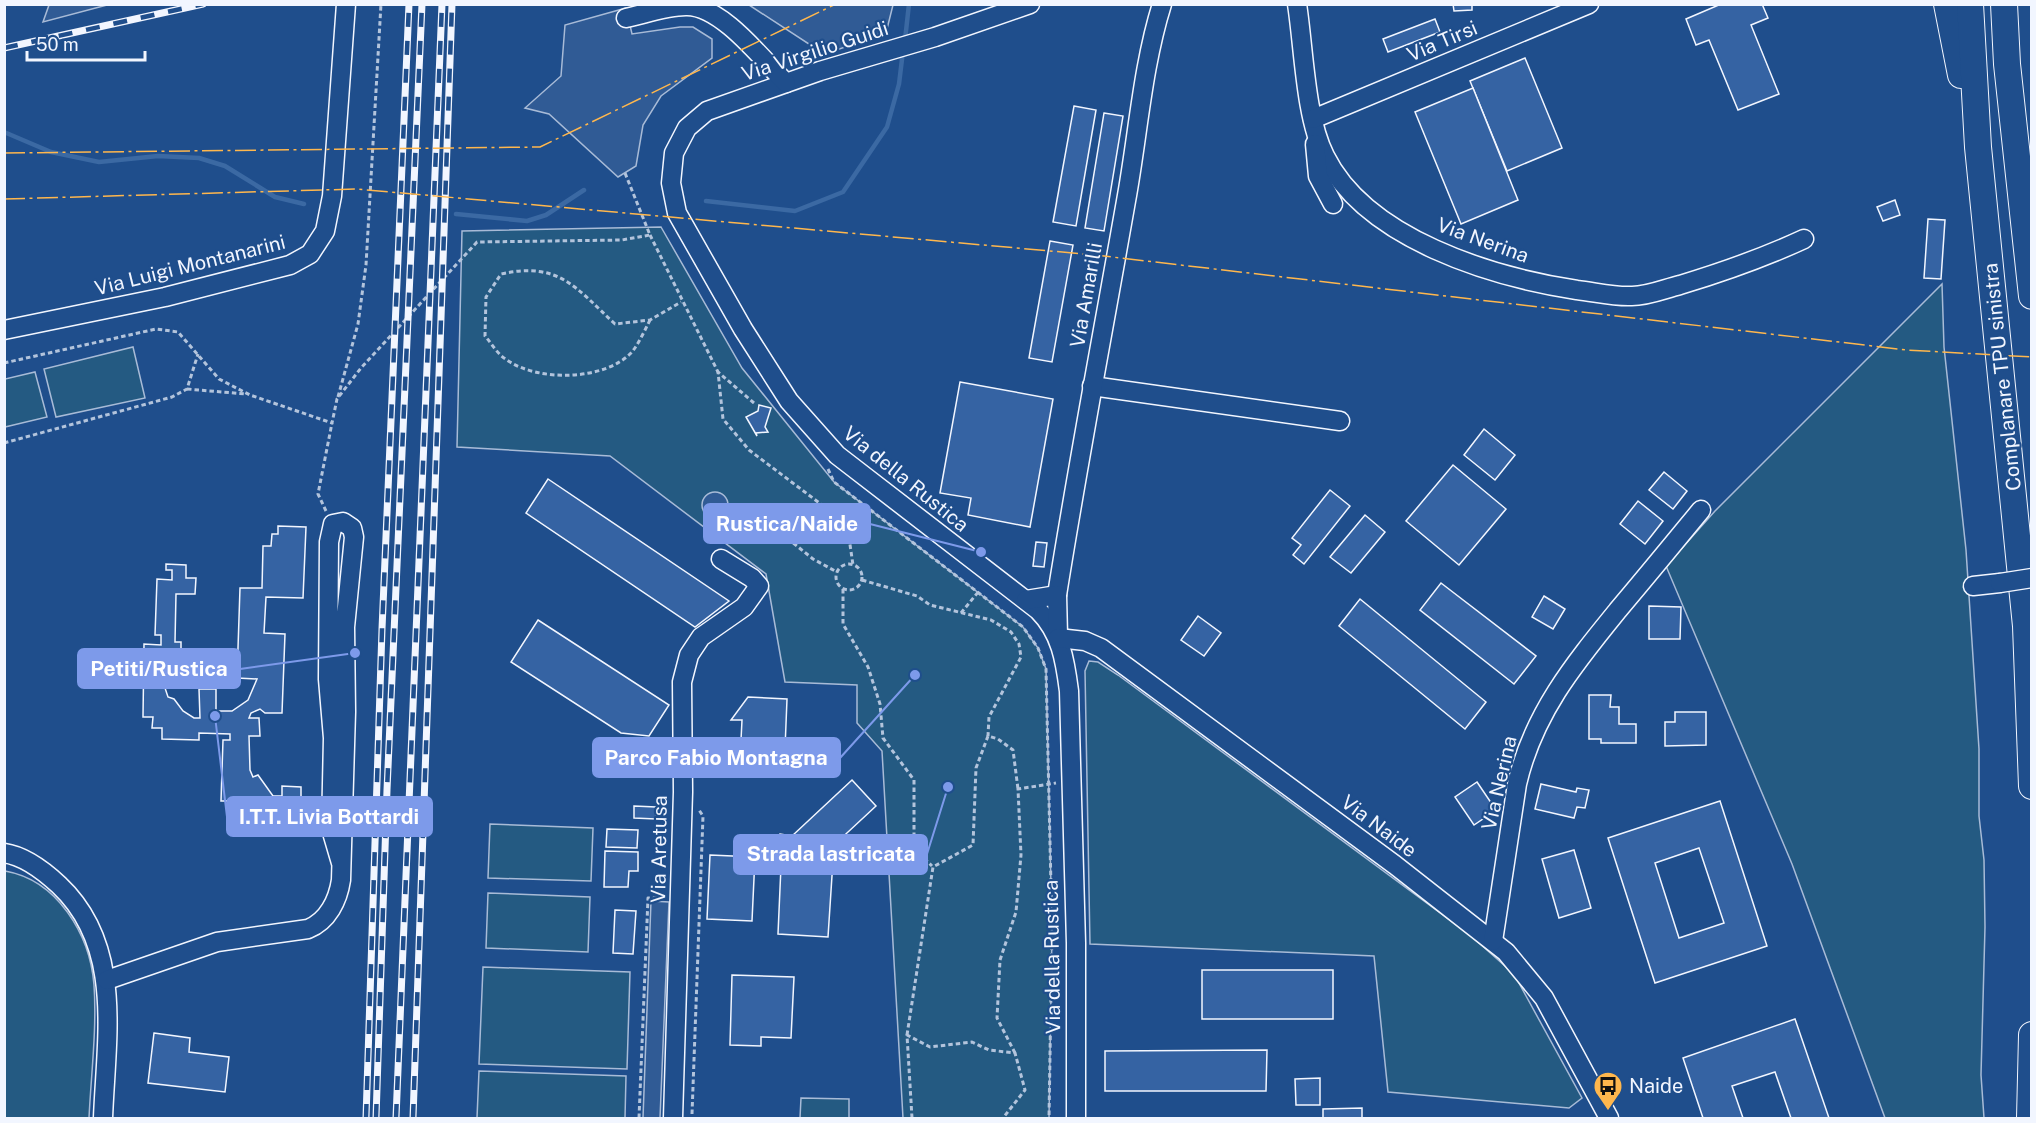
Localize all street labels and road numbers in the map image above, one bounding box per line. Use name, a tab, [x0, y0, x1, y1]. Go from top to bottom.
street label: Via Tirsi	[1403, 15, 1481, 67]
street label: Via Virgilio Guidi	[739, 16, 891, 86]
street label: Via Nerina	[1434, 212, 1532, 268]
street label: Via Luigi Montanarini	[92, 230, 288, 300]
street label: Via Amarilli	[1065, 241, 1107, 349]
street label: Complanare TPU sinistra	[1978, 262, 2026, 492]
street label: Via della Rustica	[838, 421, 974, 537]
street label: Via Nerina	[1477, 734, 1521, 832]
street label: Via Naide	[1336, 790, 1422, 862]
street label: Via Aretusa	[646, 795, 672, 903]
street label: Via della Rustica	[1039, 880, 1065, 1034]

